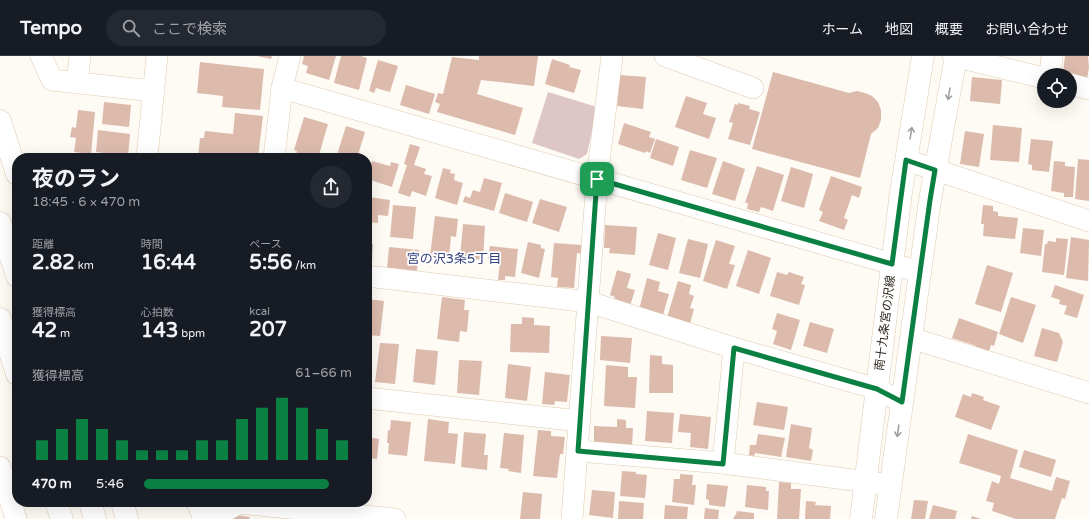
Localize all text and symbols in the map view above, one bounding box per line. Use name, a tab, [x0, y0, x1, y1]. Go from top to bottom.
search box	[106, 10, 386, 46]
text: Tempo	[20, 17, 82, 39]
icon: search	[120, 17, 142, 39]
text: ここで検索	[152, 20, 227, 38]
text: ホーム	[821, 21, 863, 38]
text: 地図	[885, 21, 913, 38]
text: 概要	[935, 21, 963, 38]
text: お問い合わせ	[985, 21, 1069, 38]
map controls	[1037, 68, 1077, 108]
button: locate	[1037, 68, 1077, 108]
one-way arrow	[945, 87, 953, 100]
one-way arrow	[907, 127, 915, 140]
pin	[580, 162, 614, 196]
text: 夜のラン	[32, 166, 120, 192]
button: share	[310, 166, 352, 208]
icon: arrive	[586, 168, 608, 190]
text: 18:45 · 6 × 470 m	[32, 194, 140, 210]
text: 距離	[32, 238, 54, 251]
text: 時間	[141, 238, 163, 251]
text: ペース	[249, 238, 282, 251]
text: 2.82	[32, 251, 75, 275]
text: 16:44	[141, 251, 196, 275]
text: 5:56	[249, 251, 292, 275]
district label: 宮の沢3条5丁目	[407, 251, 501, 267]
text: km	[75, 259, 94, 272]
text: /km	[292, 259, 316, 272]
street label: 南十九条宮の沢線	[872, 274, 898, 372]
text: kcal	[249, 305, 270, 318]
text: 獲得標高	[32, 306, 76, 319]
text: 心拍数	[141, 306, 174, 319]
text: 207	[249, 318, 287, 342]
text: 42	[32, 319, 57, 343]
text: 143	[141, 319, 178, 343]
text: m	[57, 327, 70, 340]
text: bpm	[178, 327, 205, 340]
text: 61–66 m	[295, 365, 352, 381]
text: 獲得標高	[32, 368, 84, 384]
one-way arrow	[894, 424, 902, 437]
text: 470 m	[32, 476, 72, 492]
text: 5:46	[96, 476, 124, 492]

